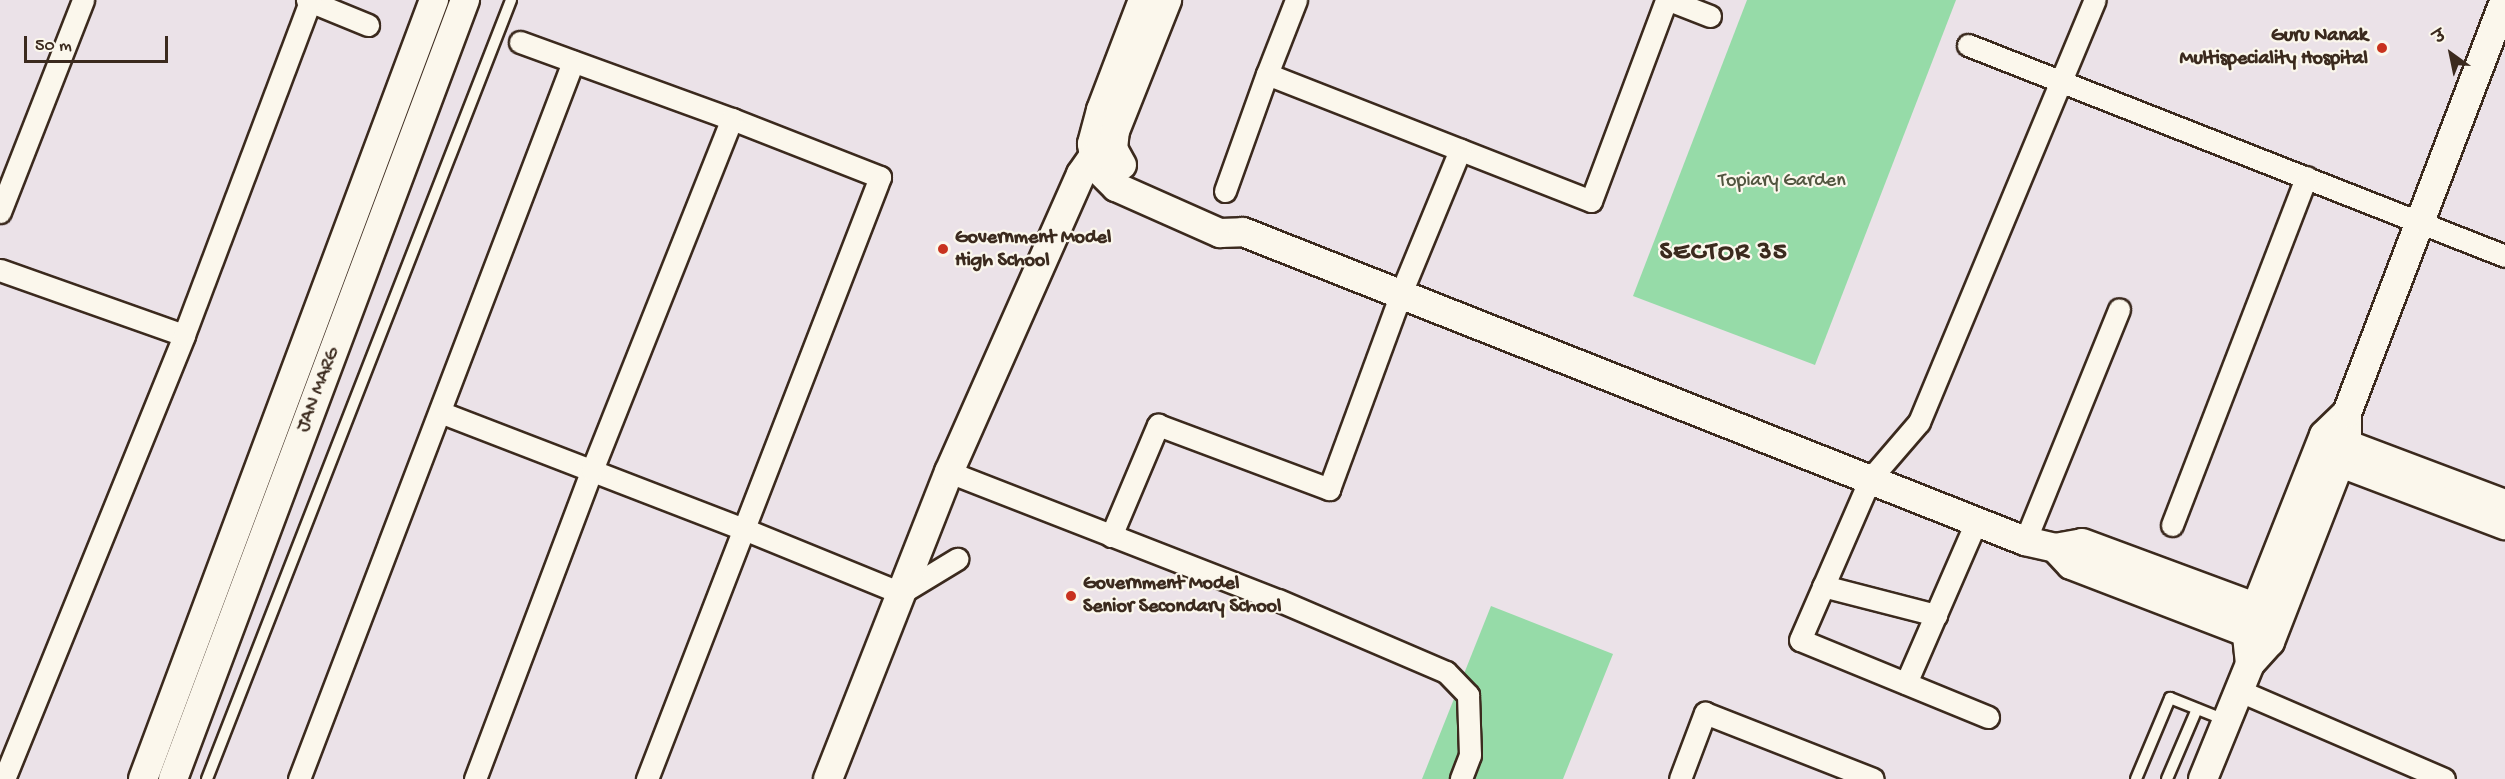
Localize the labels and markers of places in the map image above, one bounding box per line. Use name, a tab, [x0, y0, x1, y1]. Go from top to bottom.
place label: Guru Nanak Multispeciality Hospital	[2180, 24, 2368, 71]
marker: Guru Nanak Multispeciality Hospital	[2373, 39, 2391, 57]
place label: Government Model High School	[955, 226, 1111, 273]
marker: Government Model High School	[936, 242, 950, 256]
place label: Government Model Senior Secondary School	[1083, 572, 1281, 619]
marker: Government Model Senior Secondary School	[1064, 589, 1078, 603]

